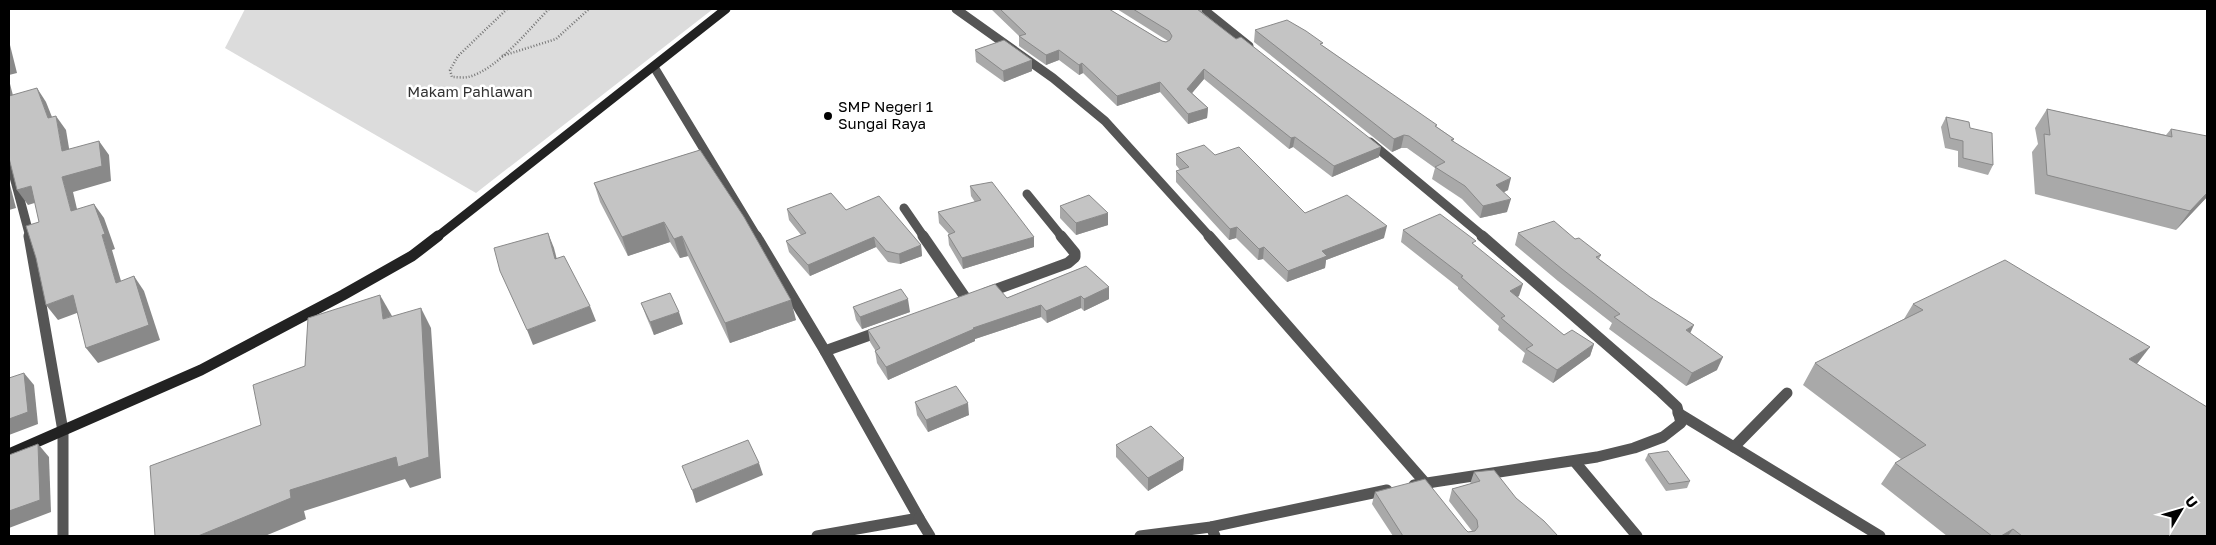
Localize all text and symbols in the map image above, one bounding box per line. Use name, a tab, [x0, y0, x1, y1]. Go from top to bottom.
park label: Makam Pahlawan	[407, 82, 533, 100]
place label: SMP Negeri 1 Sungai Raya	[838, 97, 933, 132]
marker: SMP Negeri 1 Sungai Raya	[822, 110, 834, 122]
north arrow	[2156, 485, 2206, 535]
text: U	[2182, 492, 2201, 511]

